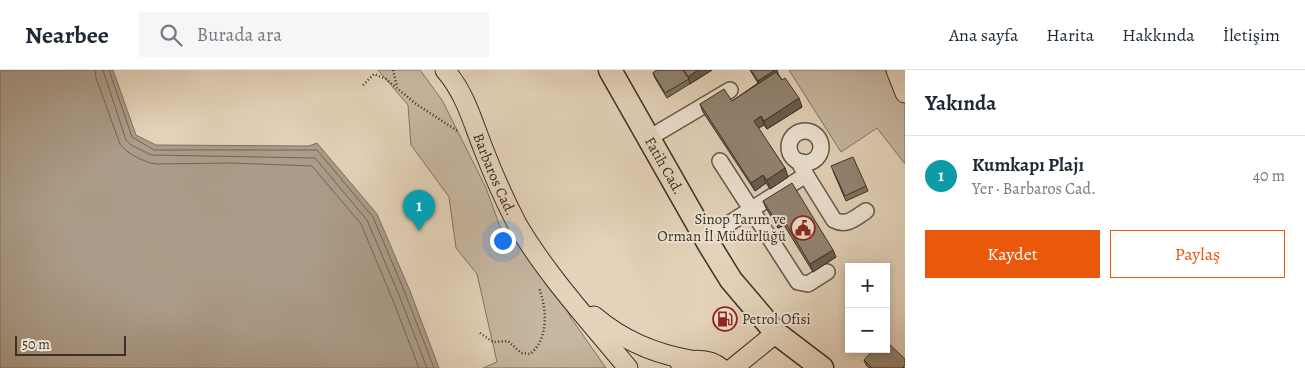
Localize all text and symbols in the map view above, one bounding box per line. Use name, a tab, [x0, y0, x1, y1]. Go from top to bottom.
search box	[139, 12, 489, 57]
text: Nearbee	[25, 19, 109, 51]
icon: search	[157, 21, 185, 49]
text: Burada ara	[197, 22, 282, 48]
text: Ana sayfa	[949, 23, 1018, 47]
text: Harita	[1046, 23, 1094, 47]
text: Hakkında	[1122, 23, 1195, 47]
text: İletişim	[1223, 23, 1280, 47]
text: Yakında	[925, 89, 996, 117]
street label: Barbaros Cad.	[468, 130, 521, 219]
street label: Fatih Cad.	[640, 133, 689, 198]
text: Kumkapı Plajı	[972, 152, 1084, 178]
text: 1	[938, 165, 944, 187]
text: 40 m	[1253, 165, 1285, 187]
text: Yer · Barbaros Cad.	[972, 178, 1096, 200]
pin: 1	[403, 190, 435, 231]
place label: Sinop Tarım ve Orman İl Müdürlüğü	[657, 209, 787, 246]
public building icon: Sinop Tarım ve Orman İl Müdürlüğü	[790, 215, 816, 241]
your location	[490, 228, 516, 254]
button: Kaydet	[925, 230, 1100, 278]
button: Paylaş	[1110, 230, 1285, 278]
map controls	[845, 263, 890, 353]
button: +	[845, 263, 890, 308]
fuel station icon: Petrol Ofisi	[712, 306, 738, 332]
button: −	[845, 308, 890, 353]
place label: Petrol Ofisi	[742, 309, 811, 329]
scale bar	[15, 333, 126, 356]
text: 50 m	[22, 335, 50, 354]

